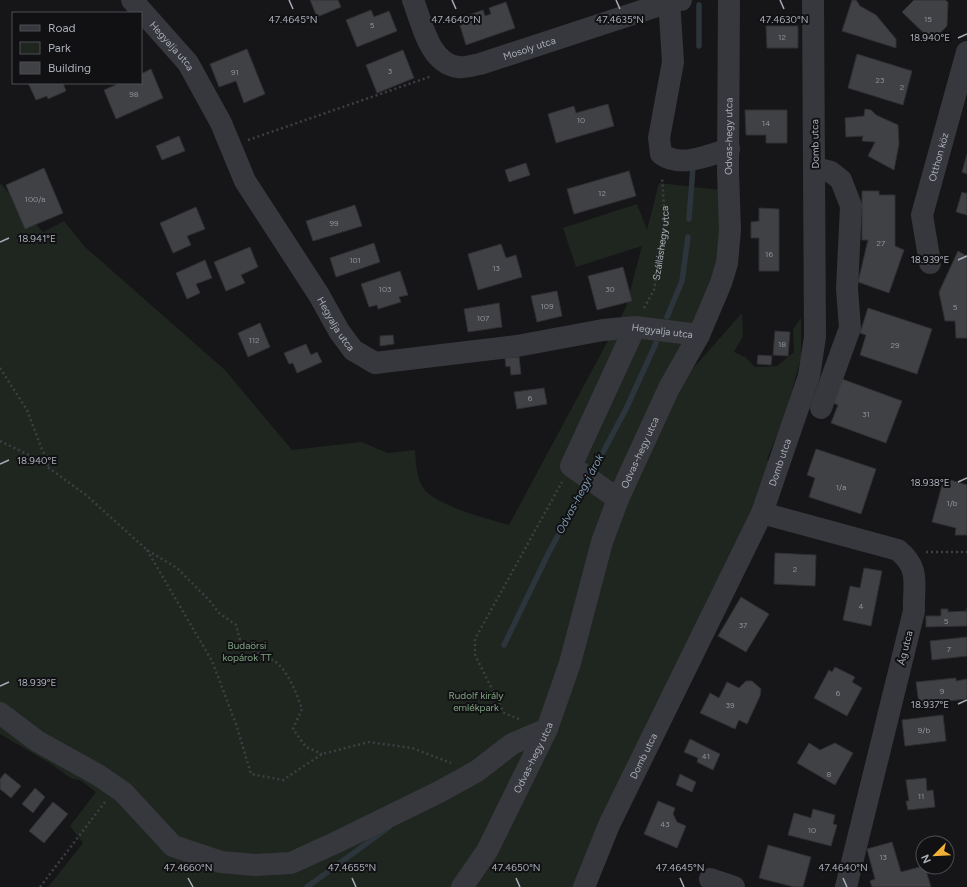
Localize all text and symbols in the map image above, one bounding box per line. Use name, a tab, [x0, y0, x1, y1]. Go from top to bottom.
legend	[12, 12, 142, 84]
text: 47.4645°N	[269, 13, 317, 26]
text: 47.4640°N	[431, 13, 481, 26]
text: 47.4635°N	[596, 13, 644, 26]
text: 47.4630°N	[760, 13, 808, 26]
house number: 15	[924, 14, 932, 24]
street label: Hegyalja utca	[147, 18, 197, 73]
house number: 5	[370, 20, 375, 30]
text: Road	[48, 21, 76, 35]
text: 18.940°E	[910, 31, 950, 44]
house number: 12	[778, 32, 786, 42]
street label: Mosoly utca	[501, 33, 557, 63]
text: Park	[48, 41, 71, 55]
text: Building	[48, 61, 91, 75]
house number: 3	[388, 66, 392, 76]
house number: 91	[231, 67, 239, 77]
house number: 23	[876, 75, 884, 85]
house number: 2	[900, 82, 904, 92]
house number: 98	[129, 89, 139, 99]
street label: Odvas-hegy utca	[721, 98, 735, 175]
house number: 10	[577, 115, 585, 125]
house number: 14	[762, 118, 770, 128]
street label: Domb utca	[808, 119, 822, 169]
street label: Otthon köz	[925, 131, 951, 183]
house number: 12	[598, 188, 606, 198]
house number: 100/a	[25, 194, 45, 204]
street label: Szálláshegy utca	[649, 206, 672, 281]
house number: 99	[329, 218, 339, 228]
text: 18.941°E	[18, 232, 56, 245]
house number: 27	[877, 238, 886, 248]
house number: 16	[765, 249, 773, 259]
text: 18.939°E	[911, 253, 949, 266]
house number: 101	[349, 255, 361, 265]
house number: 13	[492, 263, 500, 273]
house number: 103	[379, 284, 391, 294]
house number: 30	[605, 284, 615, 294]
street label: Hegyalja utca	[315, 294, 358, 353]
house number: 109	[541, 301, 554, 311]
house number: 5	[953, 302, 958, 312]
house number: 107	[477, 313, 490, 323]
street label: Hegyalja utca	[631, 320, 694, 341]
house number: 112	[248, 335, 260, 345]
house number: 18	[778, 339, 786, 349]
house number: 29	[891, 340, 900, 350]
house number: 6	[528, 393, 533, 403]
house number: 31	[862, 409, 870, 419]
street label: Odvas-hegy utca	[617, 415, 661, 490]
street label: Domb utca	[765, 437, 794, 488]
water label: Odvas-hegyi árok	[554, 451, 607, 536]
text: 18.940°E	[17, 454, 57, 467]
text: 18.938°E	[910, 476, 950, 489]
house number: 1/a	[836, 482, 846, 492]
house number: 1/b	[946, 498, 958, 508]
house number: 2	[793, 564, 797, 574]
house number: 4	[859, 601, 864, 611]
house number: 5	[944, 616, 949, 626]
house number: 37	[739, 620, 748, 630]
street label: Ág utca	[894, 629, 916, 667]
park label: Budaörsi kopárok TT	[222, 639, 272, 664]
house number: 7	[947, 644, 952, 654]
text: 18.939°E	[18, 676, 56, 689]
house number: 9	[940, 686, 945, 696]
house number: 6	[836, 688, 841, 698]
park label: Rudolf király emlékpark	[449, 689, 504, 714]
text: 18.937°E	[911, 698, 949, 711]
house number: 39	[726, 700, 735, 710]
street label: Odvas-hegy utca	[510, 720, 555, 795]
house number: 9/b	[918, 725, 930, 735]
street label: Domb utca	[626, 731, 660, 781]
house number: 41	[702, 751, 710, 761]
house number: 8	[827, 769, 832, 779]
house number: 11	[918, 791, 924, 801]
house number: 43	[660, 819, 670, 829]
house number: 10	[808, 825, 816, 835]
north arrow	[915, 835, 955, 875]
house number: 13	[879, 852, 887, 862]
text: N	[919, 852, 934, 865]
text: 47.4660°N	[163, 861, 213, 874]
text: 47.4655°N	[328, 861, 376, 874]
text: 47.4650°N	[491, 861, 541, 874]
text: 47.4645°N	[656, 861, 704, 874]
text: 47.4640°N	[818, 861, 868, 874]

